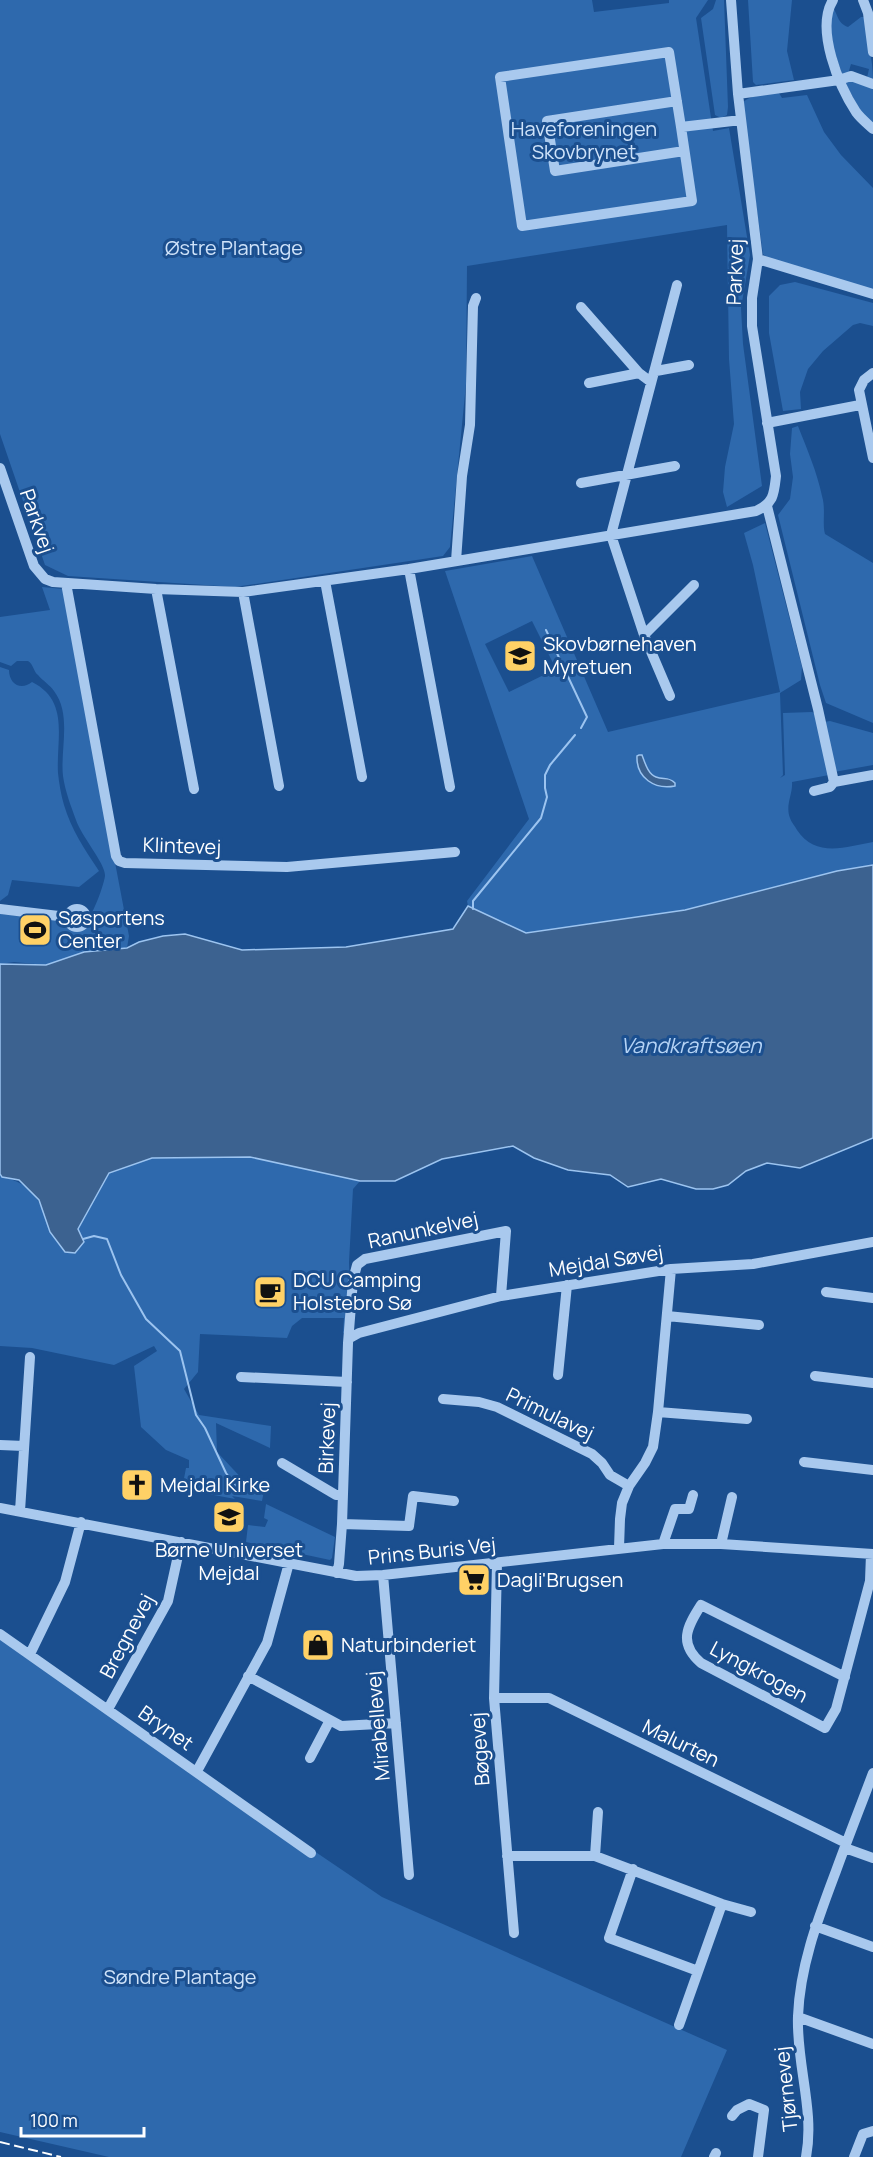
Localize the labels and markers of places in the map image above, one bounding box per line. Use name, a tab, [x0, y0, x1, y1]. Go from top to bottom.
place label: Skovbørnehaven Myretuen	[543, 630, 697, 680]
school or university icon: Skovbørnehaven Myretuen	[502, 638, 538, 674]
place label: Søsportens Center	[58, 904, 165, 954]
sports icon: Søsportens Center	[17, 912, 53, 948]
place label: DCU Camping Holstebro Sø	[293, 1266, 421, 1316]
cafe icon: DCU Camping Holstebro Sø	[252, 1274, 288, 1310]
church icon: Mejdal Kirke	[119, 1467, 155, 1503]
place label: Mejdal Kirke	[160, 1471, 270, 1498]
school or university icon: Børne Universet Mejdal	[211, 1499, 247, 1535]
place label: Børne Universet Mejdal	[155, 1536, 303, 1586]
supermarket icon: Dagli'Brugsen	[456, 1562, 492, 1598]
place label: Dagli'Brugsen	[497, 1566, 623, 1593]
shop icon: Naturbinderiet	[300, 1627, 336, 1663]
place label: Naturbinderiet	[341, 1631, 476, 1658]

